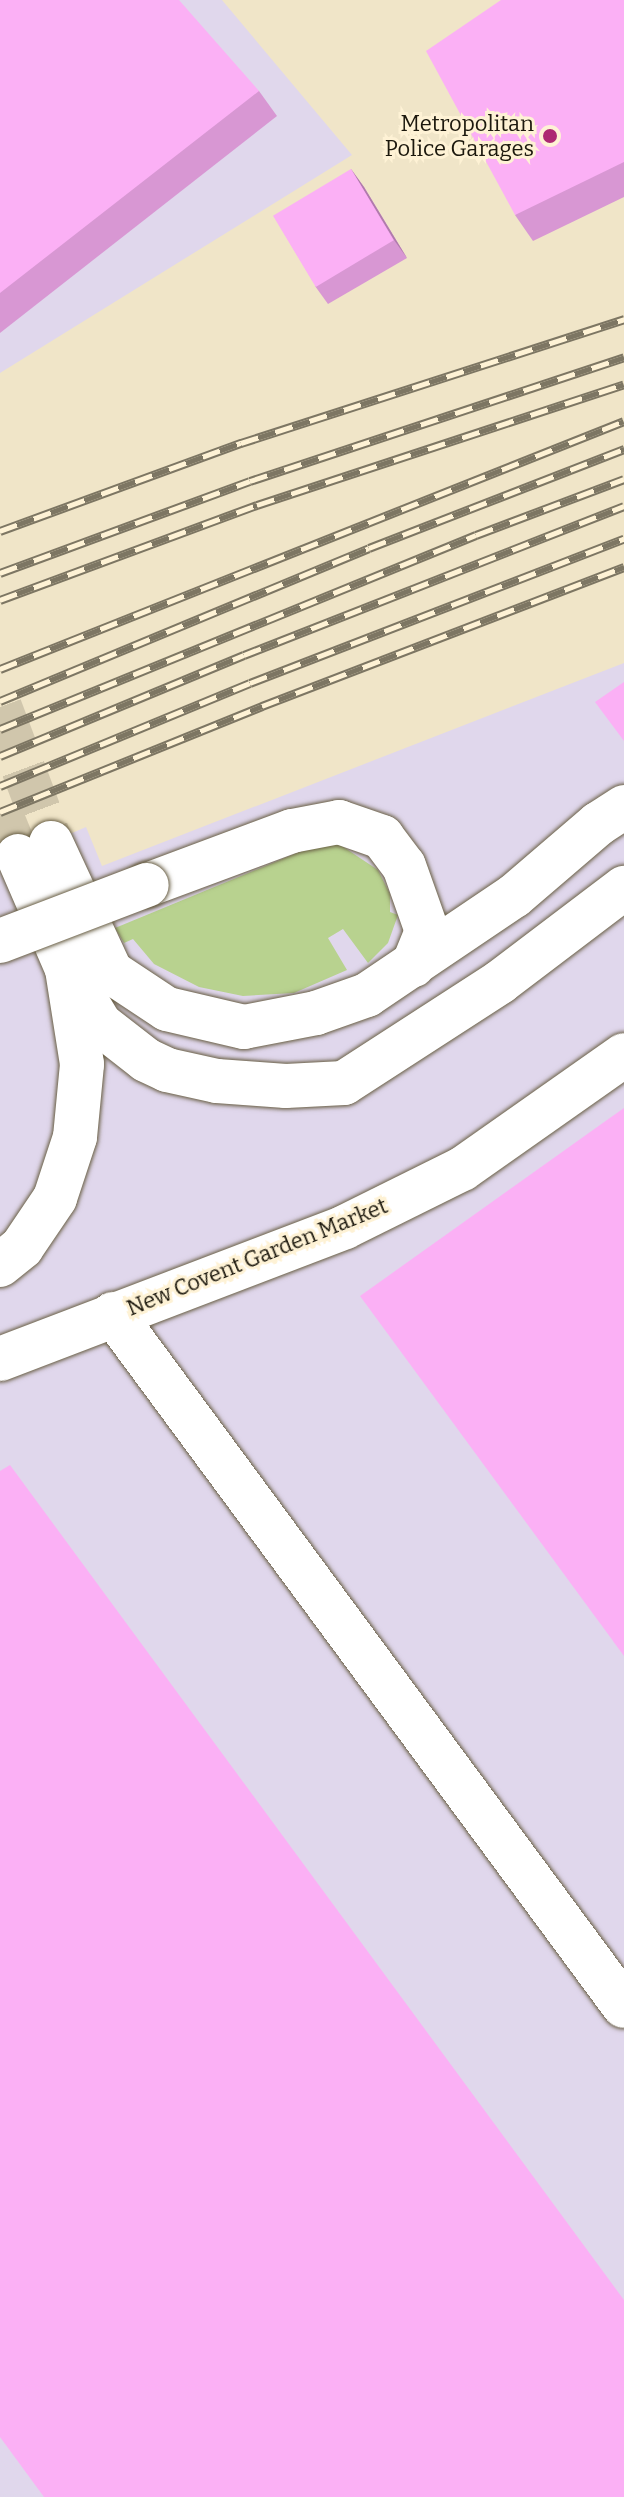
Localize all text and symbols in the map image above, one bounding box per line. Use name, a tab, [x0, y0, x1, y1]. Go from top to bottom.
place label: Metropolitan Police Garages	[385, 110, 534, 162]
marker: Metropolitan Police Garages	[541, 127, 559, 145]
street label: New Covent Garden Market	[123, 1193, 391, 1321]

